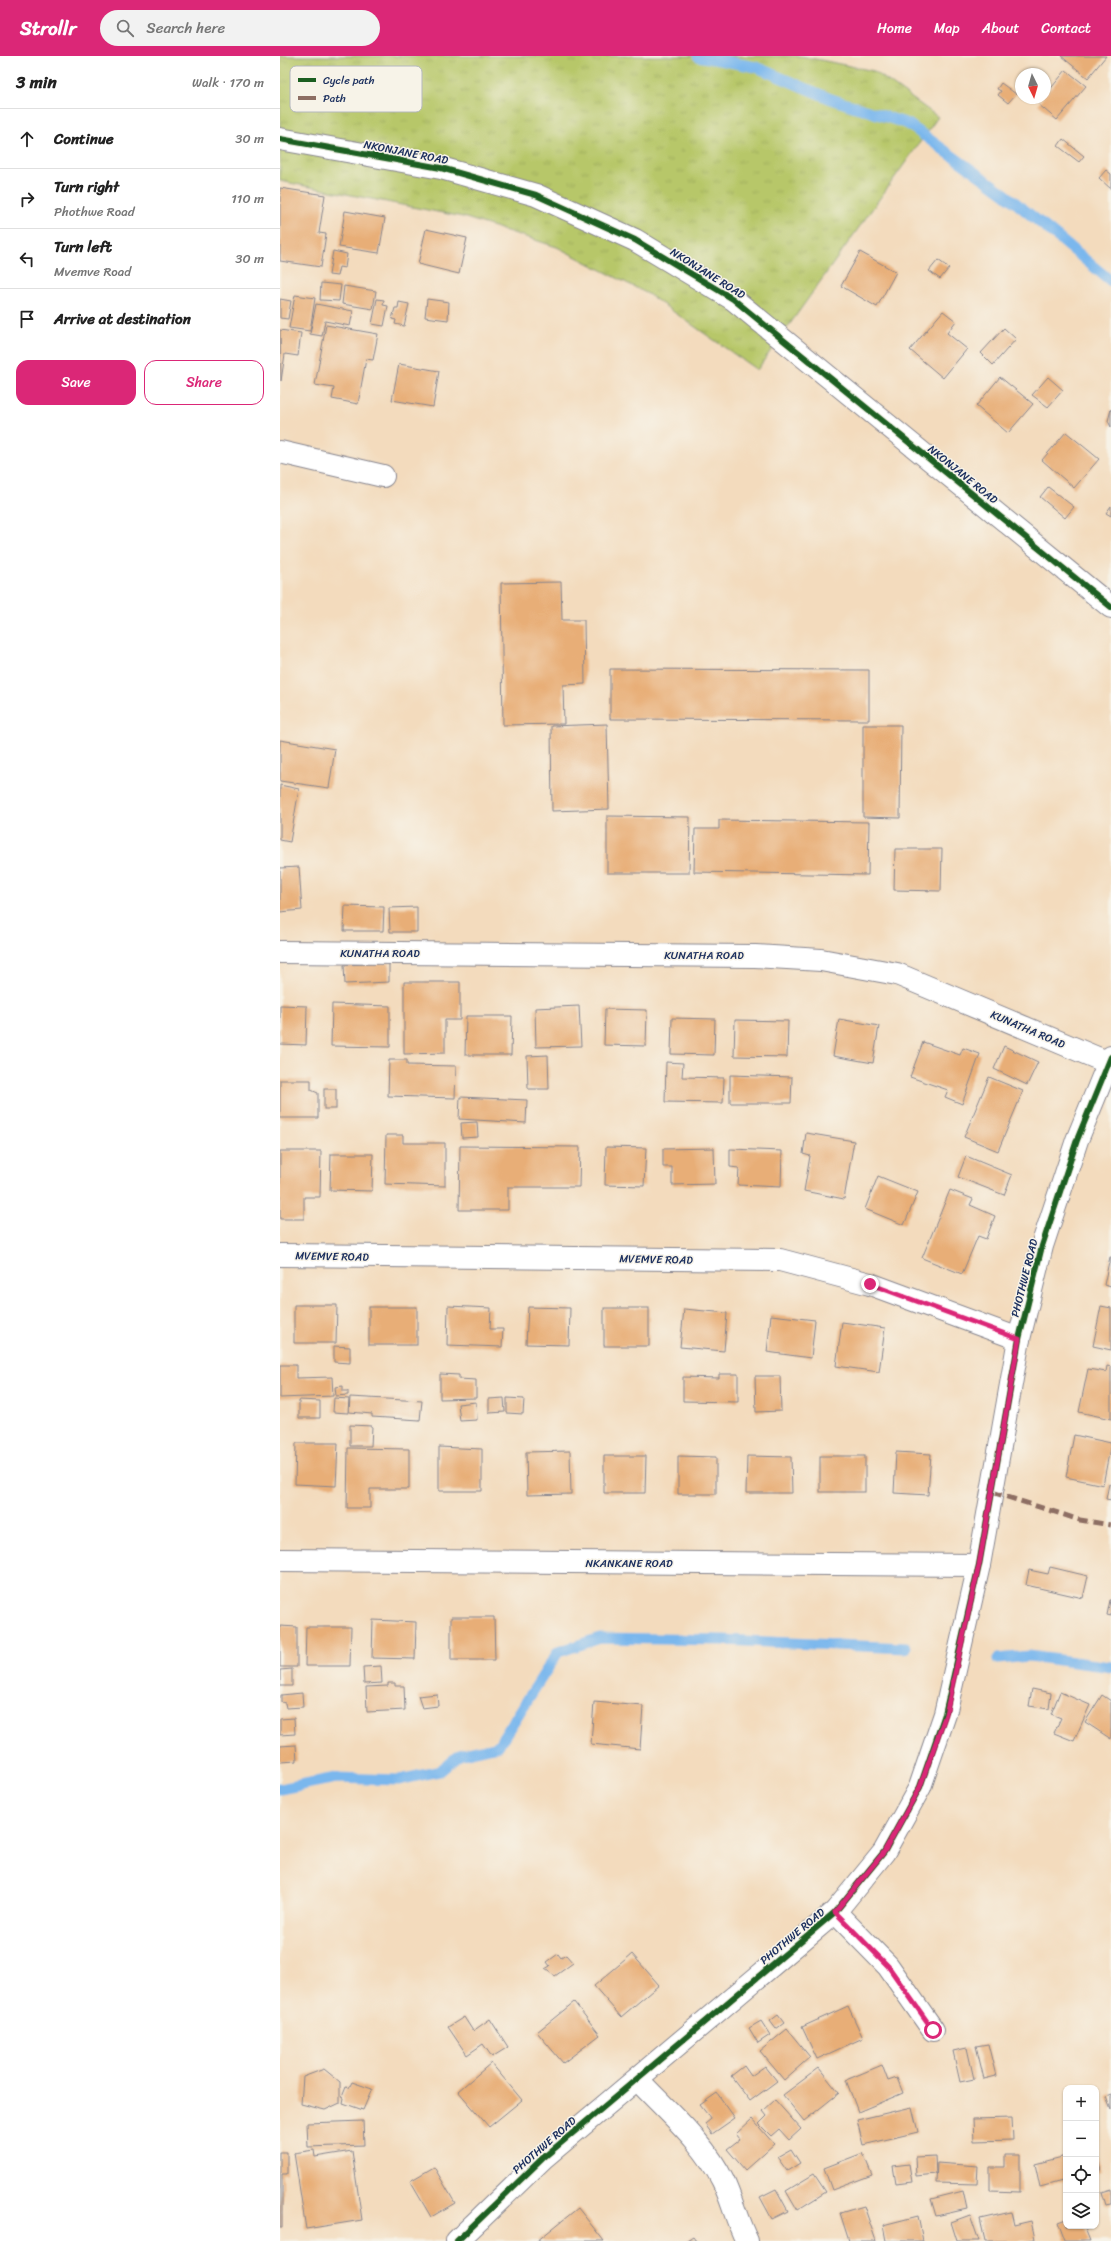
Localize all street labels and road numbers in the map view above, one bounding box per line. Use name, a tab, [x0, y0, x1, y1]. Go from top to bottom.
street label: NKONJANE ROAD	[362, 135, 450, 170]
street label: NKONJANE ROAD	[666, 243, 749, 304]
street label: NKONJANE ROAD	[923, 440, 1002, 509]
street label: KUNATHA ROAD	[340, 944, 420, 963]
street label: KUNATHA ROAD	[664, 946, 744, 965]
street label: KUNATHA ROAD	[987, 1005, 1069, 1054]
street label: PHOTHWE ROAD	[1006, 1237, 1043, 1319]
street label: MVEMVE ROAD	[295, 1246, 369, 1267]
street label: MVEMVE ROAD	[619, 1249, 693, 1270]
street label: NKANKANE ROAD	[585, 1554, 673, 1573]
street label: PHOTHWE ROAD	[756, 1903, 829, 1969]
street label: PHOTHWE ROAD	[508, 2112, 581, 2179]

